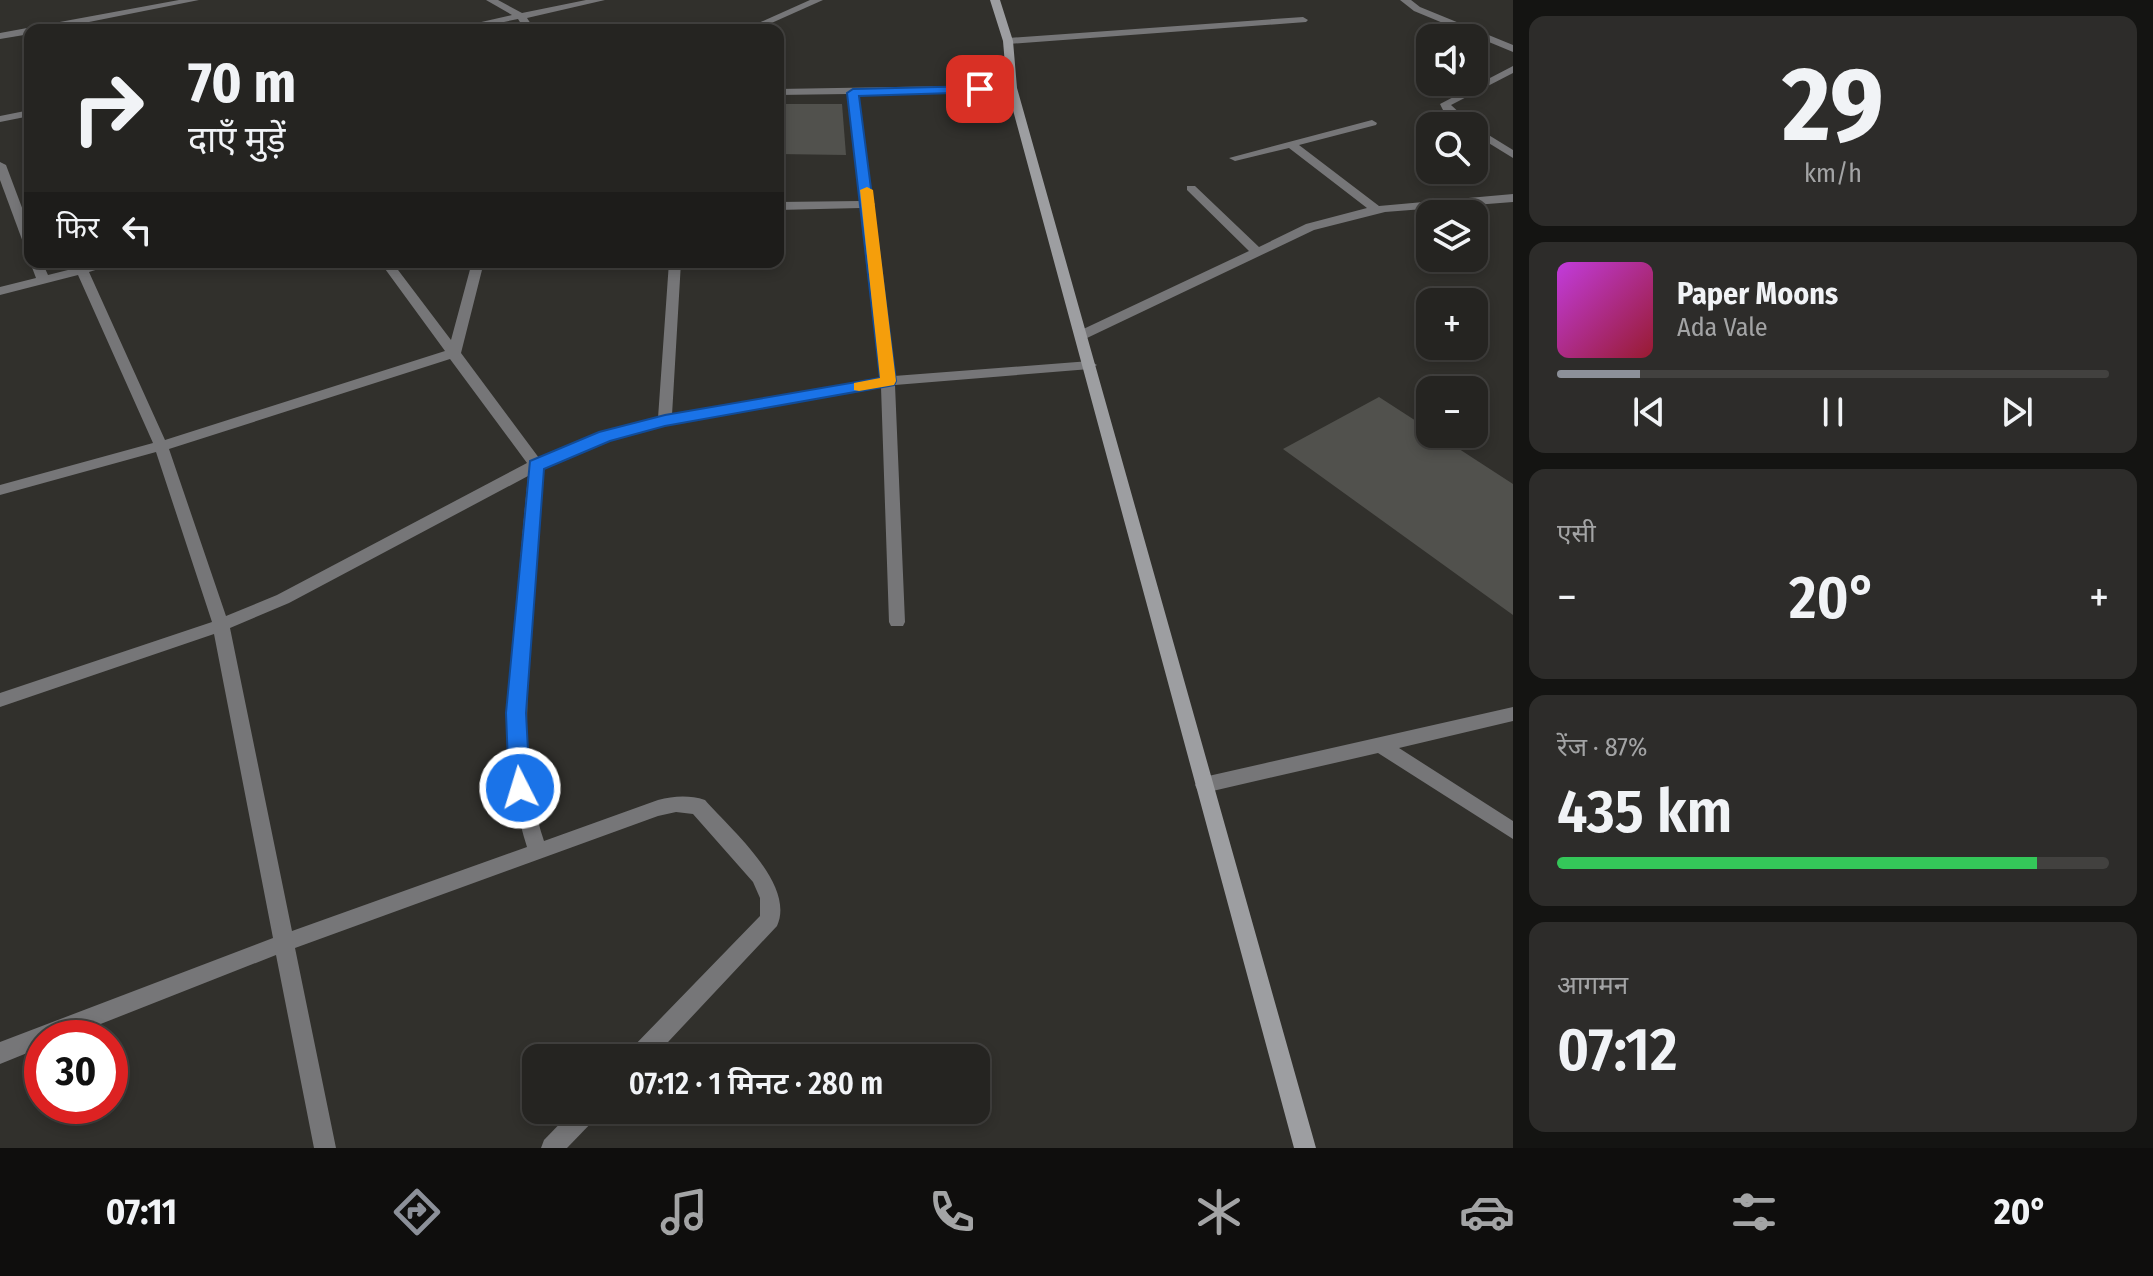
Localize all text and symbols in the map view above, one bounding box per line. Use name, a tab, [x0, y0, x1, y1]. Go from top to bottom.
map controls	[1416, 24, 1488, 448]
button: sound	[1416, 24, 1488, 96]
text: 29	[1782, 43, 1884, 168]
text: 70 m	[188, 50, 296, 117]
pin	[946, 55, 1014, 123]
icon: right	[56, 56, 160, 160]
icon: arrive	[958, 67, 1002, 111]
button: search	[1416, 112, 1488, 184]
text: दाएँ मुड़ें	[188, 118, 286, 162]
text: km/h	[1804, 158, 1862, 189]
button: layers	[1416, 200, 1488, 272]
icon: left	[115, 208, 159, 252]
text: फिर	[56, 210, 99, 246]
text: Paper Moons	[1677, 276, 1838, 312]
button: +	[1416, 288, 1488, 360]
text: Ada Vale	[1677, 312, 1768, 343]
button: −	[1416, 376, 1488, 448]
icon: previous	[1627, 390, 1671, 434]
icon: pause	[1811, 390, 1855, 434]
icon: next	[1995, 390, 2039, 434]
text: एसी	[1557, 518, 1596, 549]
text: 20°	[1789, 562, 1877, 634]
text: −	[1557, 571, 1577, 624]
text: +	[2089, 571, 2109, 624]
text: रेंज · 87%	[1557, 732, 1648, 763]
position arrow	[478, 746, 562, 830]
text: 435 km	[1557, 776, 1732, 848]
text: आगमन	[1557, 970, 1628, 1001]
text: 07:12	[1557, 1014, 1677, 1086]
speed limit sign: 30	[24, 1020, 128, 1124]
text: 07:12 · 1 मिनट · 280 m	[629, 1066, 883, 1102]
icon: directions	[389, 1184, 445, 1240]
icon: music	[656, 1184, 712, 1240]
icon: phone	[924, 1184, 980, 1240]
icon: climate	[1191, 1184, 1247, 1240]
icon: car	[1459, 1184, 1515, 1240]
icon: filters	[1726, 1184, 1782, 1240]
text: 07:11	[106, 1190, 177, 1234]
text: 20°	[1994, 1190, 2047, 1234]

